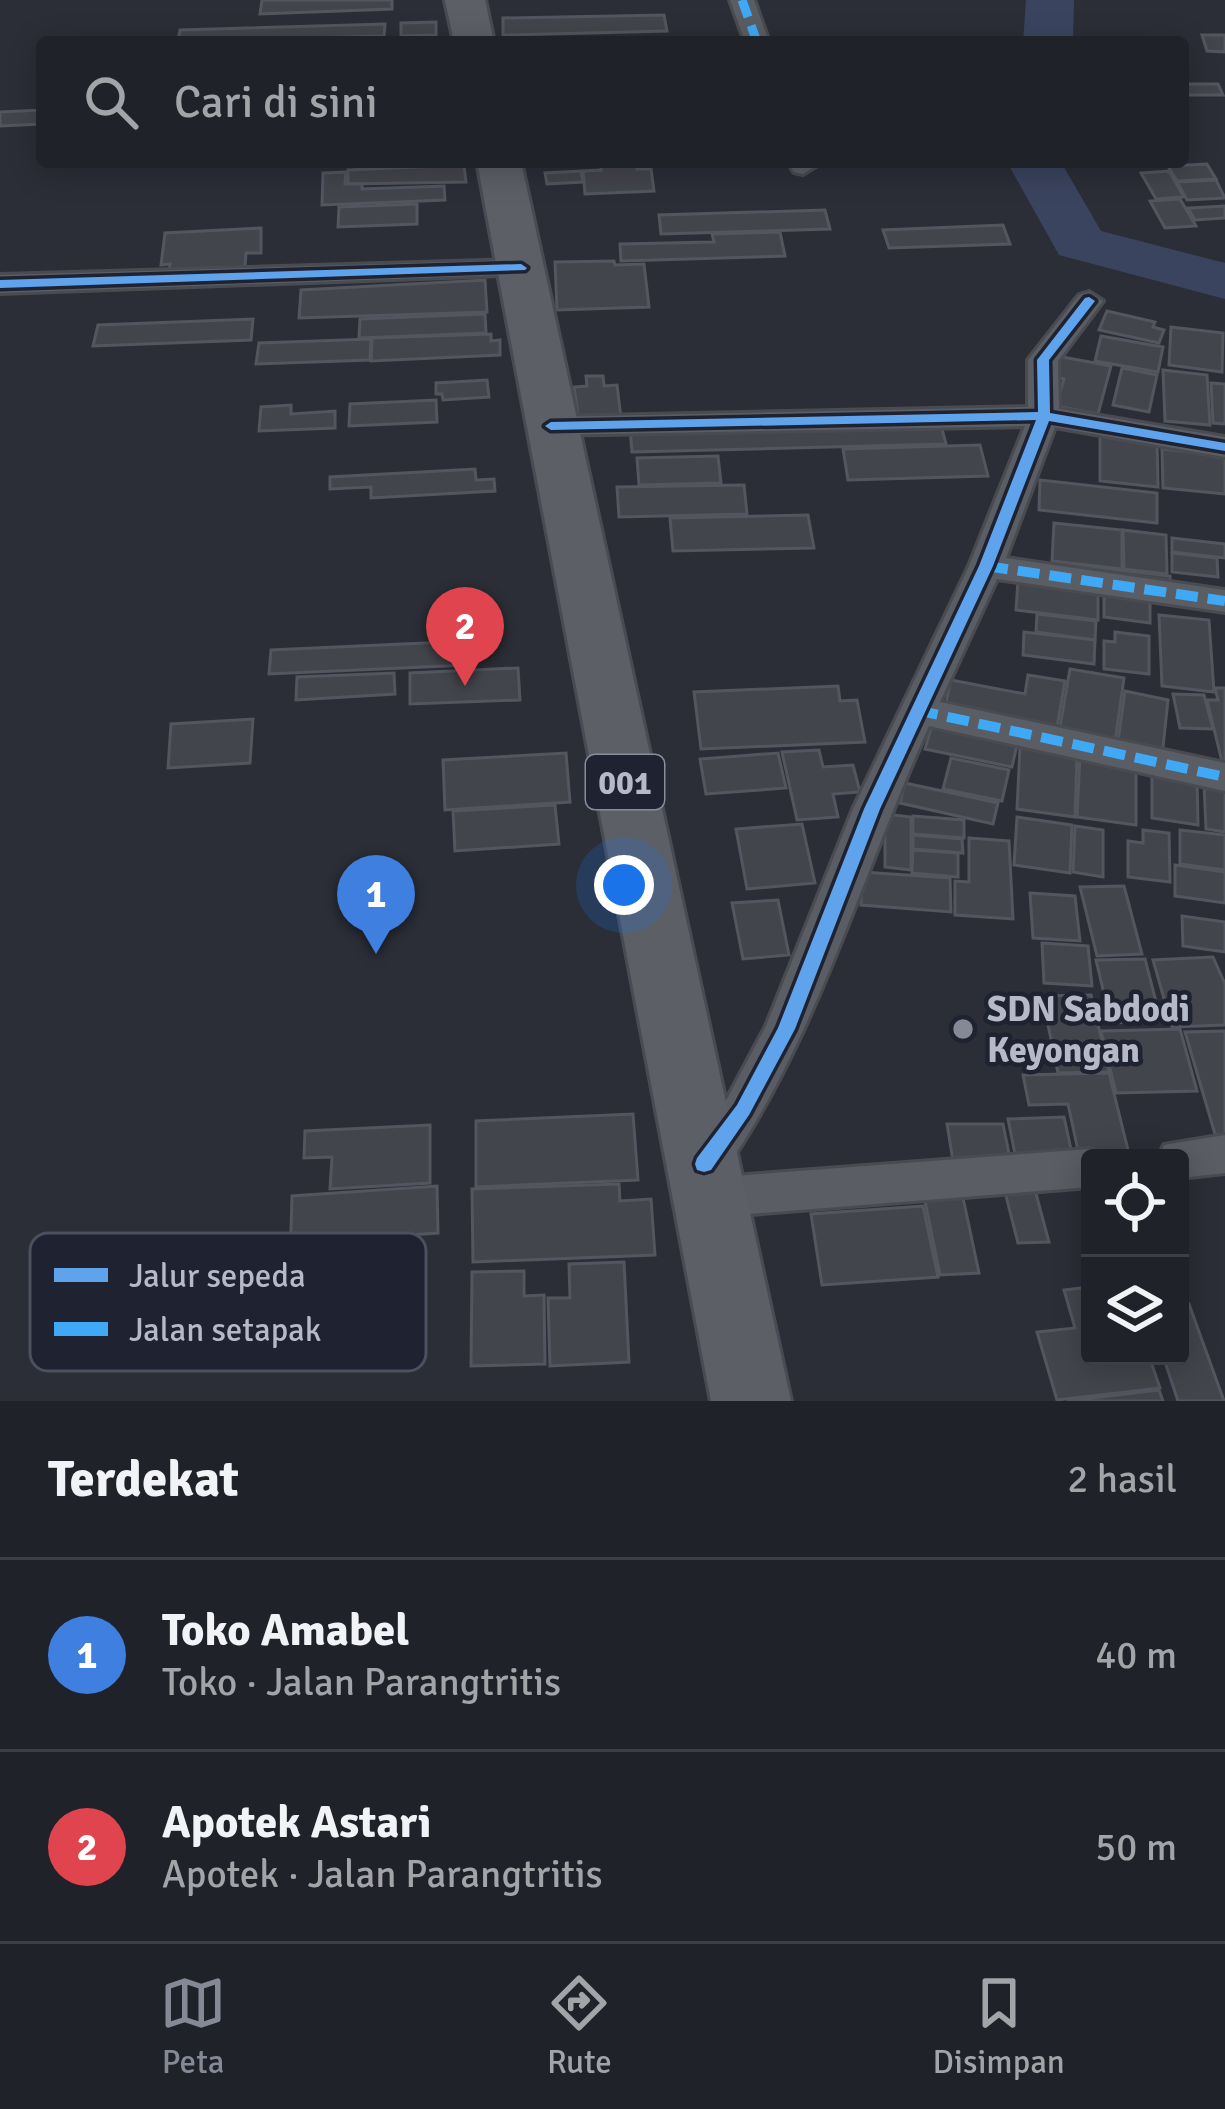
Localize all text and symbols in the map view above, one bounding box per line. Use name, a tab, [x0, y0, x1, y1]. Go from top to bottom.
search box	[36, 36, 1189, 168]
icon: search	[78, 69, 144, 135]
text: Cari di sini	[174, 75, 378, 130]
pin: 2	[426, 587, 504, 686]
road number: 001	[586, 755, 664, 809]
pin: 1	[337, 855, 415, 954]
your location	[594, 855, 654, 915]
place label: SDN Sabdodi Keyongan	[987, 987, 1190, 1073]
marker: SDN Sabdodi Keyongan	[950, 1016, 976, 1042]
map controls	[1081, 1149, 1189, 1365]
button: locate	[1081, 1149, 1189, 1257]
legend	[30, 1233, 426, 1371]
text: Jalur sepeda	[129, 1256, 306, 1297]
button: layers	[1081, 1257, 1189, 1365]
text: Jalan setapak	[129, 1310, 321, 1351]
text: Terdekat	[48, 1448, 239, 1511]
text: 2 hasil	[1067, 1455, 1177, 1503]
text: Toko Amabel	[162, 1603, 409, 1658]
text: 1	[76, 1631, 98, 1679]
text: 40 m	[1095, 1631, 1177, 1679]
text: Toko · Jalan Parangtritis	[162, 1658, 561, 1706]
text: Apotek Astari	[162, 1795, 431, 1850]
text: 2	[76, 1823, 98, 1871]
text: 50 m	[1095, 1823, 1177, 1871]
text: Apotek · Jalan Parangtritis	[162, 1850, 603, 1898]
tab: Peta	[160, 1970, 226, 2083]
tab: Rute	[546, 1970, 612, 2083]
tab: Disimpan	[933, 1970, 1065, 2083]

